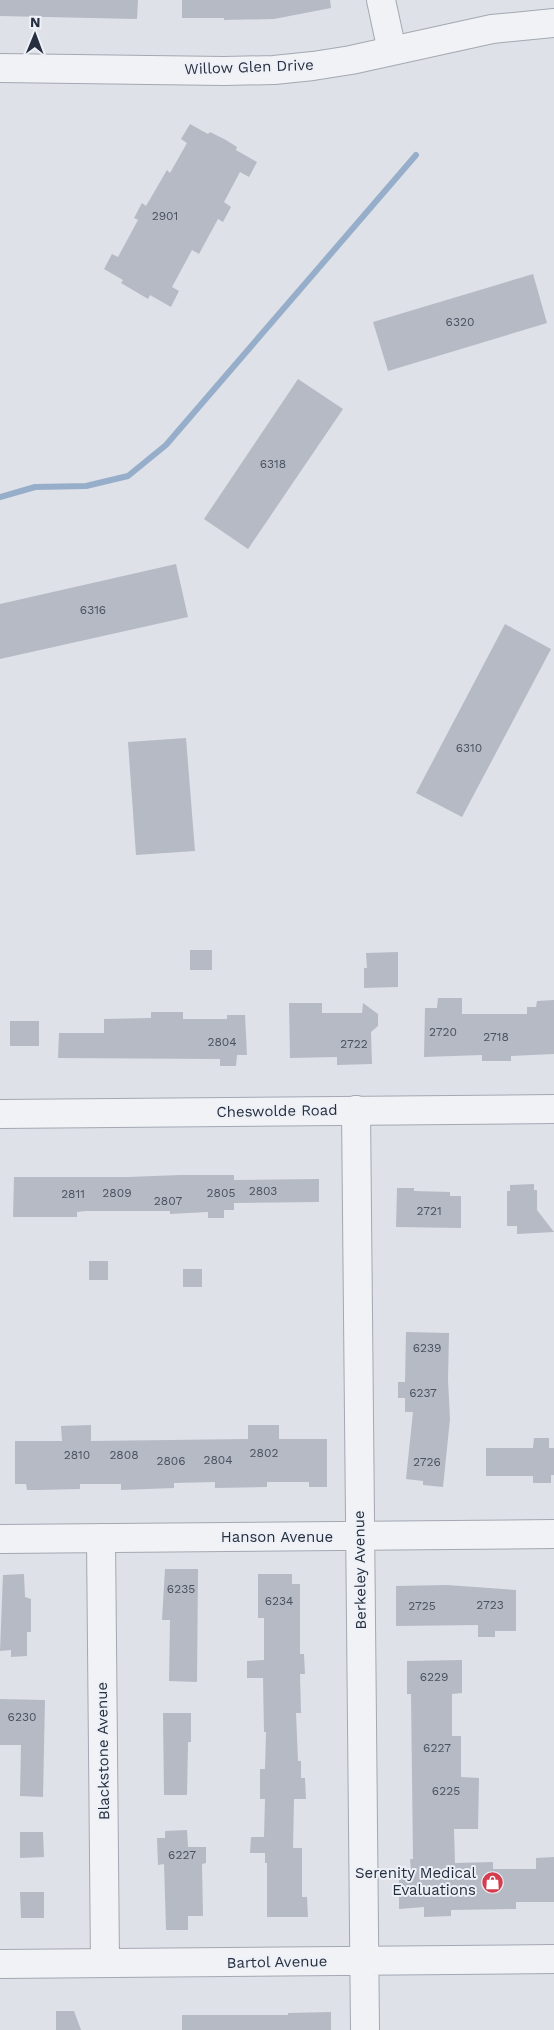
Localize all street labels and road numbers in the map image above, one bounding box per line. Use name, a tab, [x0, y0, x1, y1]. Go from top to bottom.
street label: Willow Glen Drive	[184, 56, 314, 78]
street label: Cheswolde Road	[216, 1101, 338, 1121]
street label: Berkeley Avenue	[350, 1510, 370, 1630]
street label: Hanson Avenue	[221, 1528, 333, 1546]
street label: Blackstone Avenue	[93, 1682, 113, 1820]
street label: Bartol Avenue	[226, 1952, 328, 1972]

